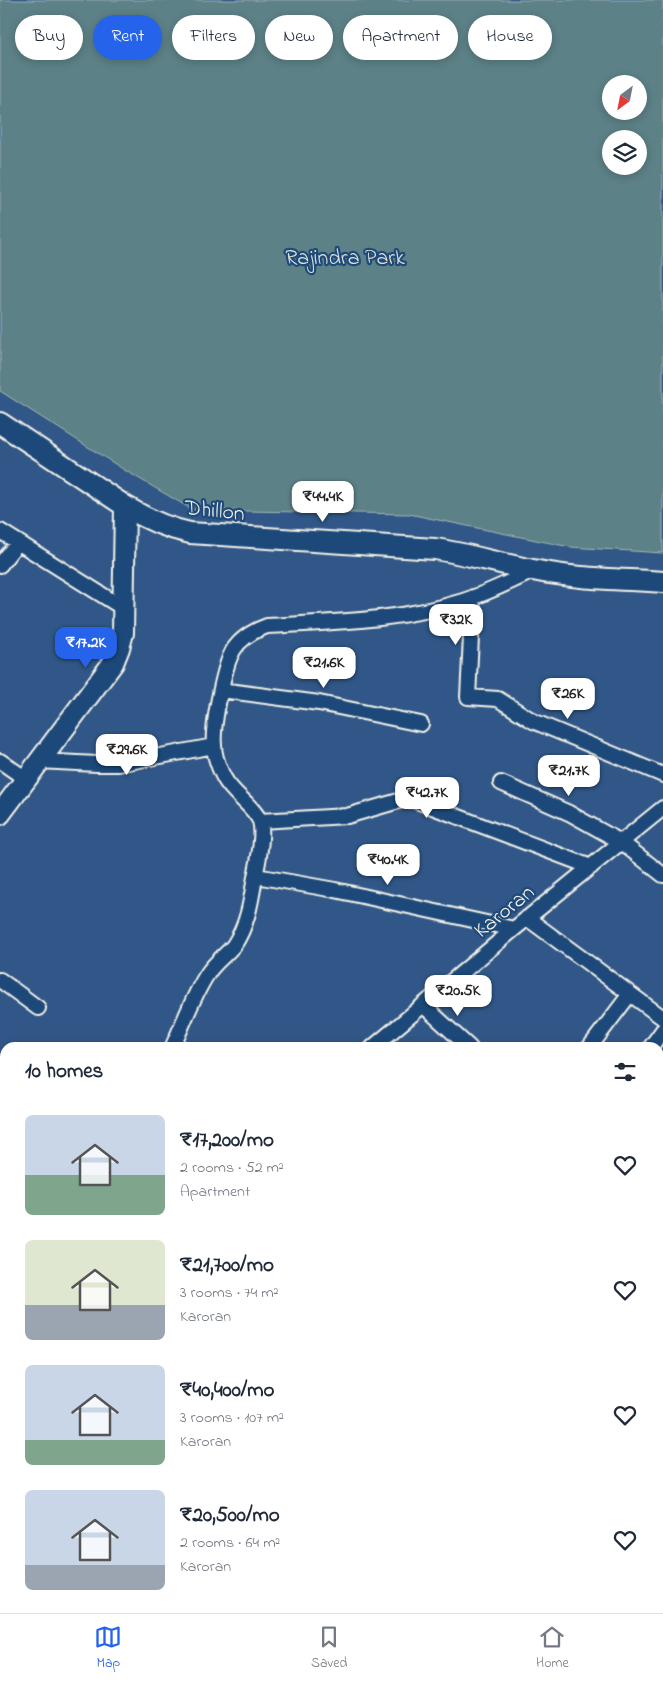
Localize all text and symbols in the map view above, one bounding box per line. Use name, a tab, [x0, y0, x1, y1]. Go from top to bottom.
chip: Buy	[15, 15, 83, 60]
chip: Rent	[93, 15, 162, 60]
chip: Filters	[172, 15, 255, 60]
chip: New	[265, 15, 333, 60]
chip: Apartment	[343, 15, 458, 60]
chip: House	[468, 15, 552, 60]
north arrow	[602, 75, 648, 120]
map controls	[602, 75, 647, 175]
button: layers	[602, 130, 647, 175]
park label: Rajindra Park	[285, 243, 405, 275]
pin: ₹44.4K	[282, 480, 364, 523]
text: ₹44.4K	[303, 485, 343, 509]
street label: Dhillon	[182, 493, 246, 531]
pin: ₹32K	[426, 604, 486, 646]
text: ₹32K	[440, 608, 472, 632]
pin: ₹17.2K	[45, 626, 127, 669]
text: ₹17.2K	[66, 631, 106, 655]
pin: ₹21.6K	[283, 646, 365, 689]
text: ₹21.6K	[304, 651, 344, 675]
pin: ₹26K	[538, 678, 598, 720]
text: ₹26K	[552, 682, 584, 706]
pin: ₹29.6K	[86, 734, 168, 776]
text: ₹29.6K	[107, 738, 147, 762]
pin: ₹21.7K	[528, 754, 610, 797]
text: ₹21.7K	[549, 759, 589, 783]
pin: ₹42.7K	[386, 776, 468, 819]
text: ₹42.7K	[406, 781, 448, 805]
pin: ₹40.4K	[347, 844, 429, 886]
text: ₹40.4K	[368, 848, 408, 872]
street label: Karoran	[467, 878, 542, 947]
pin: ₹20.5K	[417, 974, 499, 1017]
text: ₹20.5K	[436, 979, 480, 1003]
text: 10 homes	[25, 1057, 103, 1087]
icon: filters	[611, 1058, 639, 1086]
text: ₹17,200/mo	[180, 1126, 274, 1156]
icon: home	[65, 1135, 125, 1195]
icon: heart	[611, 1151, 639, 1179]
text: 2 rooms · 52 m²	[180, 1156, 284, 1180]
text: Apartment	[180, 1180, 250, 1204]
text: ₹21,700/mo	[180, 1251, 274, 1281]
icon: home	[65, 1260, 125, 1320]
icon: heart	[611, 1276, 639, 1304]
text: 3 rooms · 74 m²	[180, 1281, 279, 1305]
text: Karoran	[180, 1305, 231, 1329]
text: ₹40,400/mo	[180, 1376, 274, 1406]
icon: home	[65, 1385, 125, 1445]
icon: heart	[611, 1401, 639, 1429]
text: 3 rooms · 107 m²	[180, 1406, 284, 1430]
text: Karoran	[180, 1430, 231, 1454]
text: ₹20,500/mo	[180, 1501, 280, 1531]
icon: home	[65, 1510, 125, 1570]
icon: heart	[611, 1526, 639, 1554]
text: 2 rooms · 64 m²	[180, 1531, 280, 1555]
text: Karoran	[180, 1555, 231, 1579]
tab: Map	[94, 1623, 122, 1674]
tab: Saved	[311, 1623, 347, 1674]
tab: Home	[536, 1623, 569, 1674]

